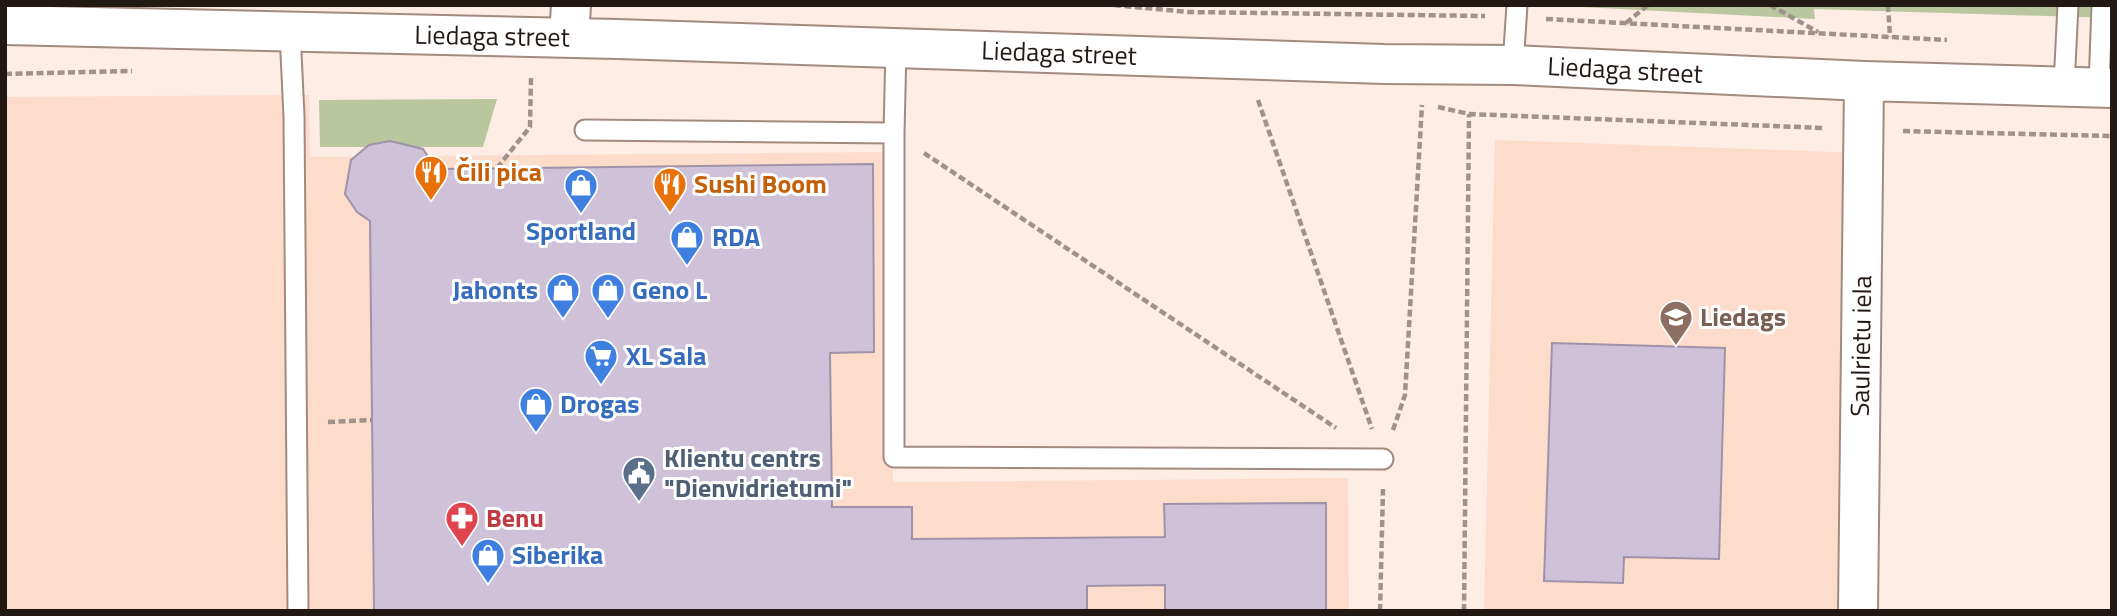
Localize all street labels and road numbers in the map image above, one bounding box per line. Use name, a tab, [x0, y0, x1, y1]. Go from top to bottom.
street label: Liedaga street	[414, 15, 570, 56]
street label: Liedaga street	[981, 30, 1137, 75]
street label: Liedaga street	[1546, 46, 1704, 93]
street label: Saulrietu iela	[1840, 275, 1881, 417]

